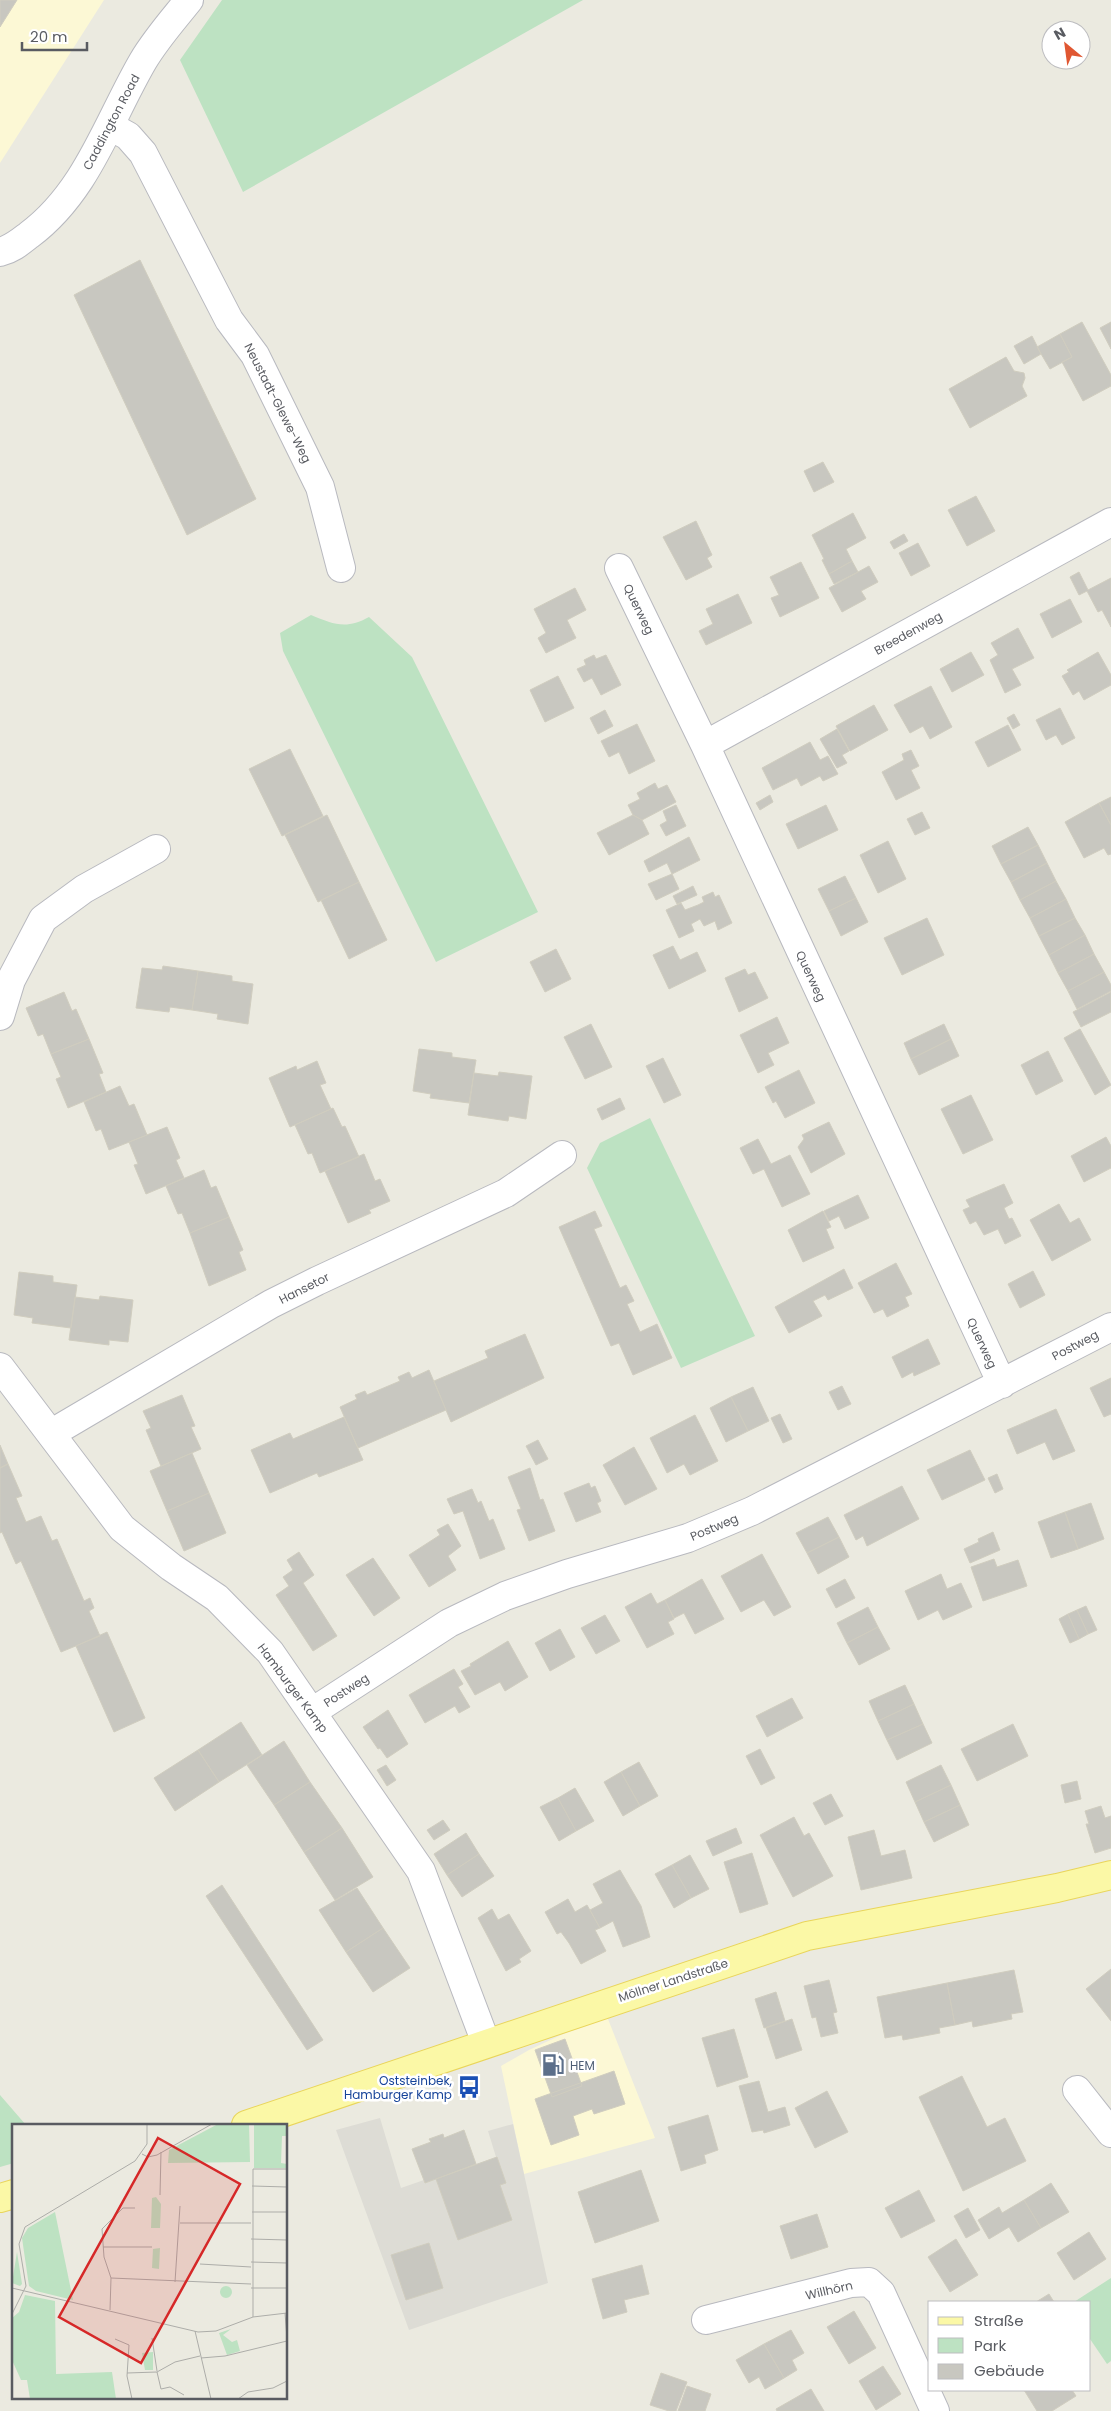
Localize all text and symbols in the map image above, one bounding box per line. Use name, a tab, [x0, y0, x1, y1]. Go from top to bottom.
scale bar	[22, 20, 88, 52]
north arrow	[1041, 20, 1091, 70]
text: N	[1050, 22, 1069, 45]
text: 20 m	[30, 26, 68, 47]
street label: Caddington Road	[78, 71, 144, 173]
street label: Neustadt-Glewe-Weg	[240, 340, 316, 466]
street label: Querweg	[619, 581, 659, 637]
street label: Breedenweg	[871, 607, 945, 659]
street label: Querweg	[792, 948, 830, 1004]
street label: Hansetor	[276, 1268, 333, 1308]
street label: Querweg	[963, 1315, 1001, 1371]
street label: Postweg	[1049, 1326, 1101, 1364]
street label: Postweg	[687, 1509, 741, 1545]
street label: Hamburger Kamp	[254, 1640, 332, 1736]
street label: Postweg	[320, 1669, 372, 1711]
street label: Möllner Landstraße	[616, 1954, 730, 2006]
fuel station icon: HEM	[540, 2052, 566, 2078]
place label: HEM	[570, 2057, 595, 2074]
place label: Oststeinbek, Hamburger Kamp	[344, 2072, 453, 2103]
bus stop icon: Oststeinbek, Hamburger Kamp	[456, 2074, 482, 2100]
inset map	[12, 2124, 288, 2398]
street label: Willhörn	[804, 2276, 854, 2304]
legend	[928, 2301, 1091, 2391]
text: Straße	[974, 2310, 1024, 2331]
text: Park	[974, 2335, 1006, 2356]
text: Gebäude	[974, 2360, 1044, 2381]

